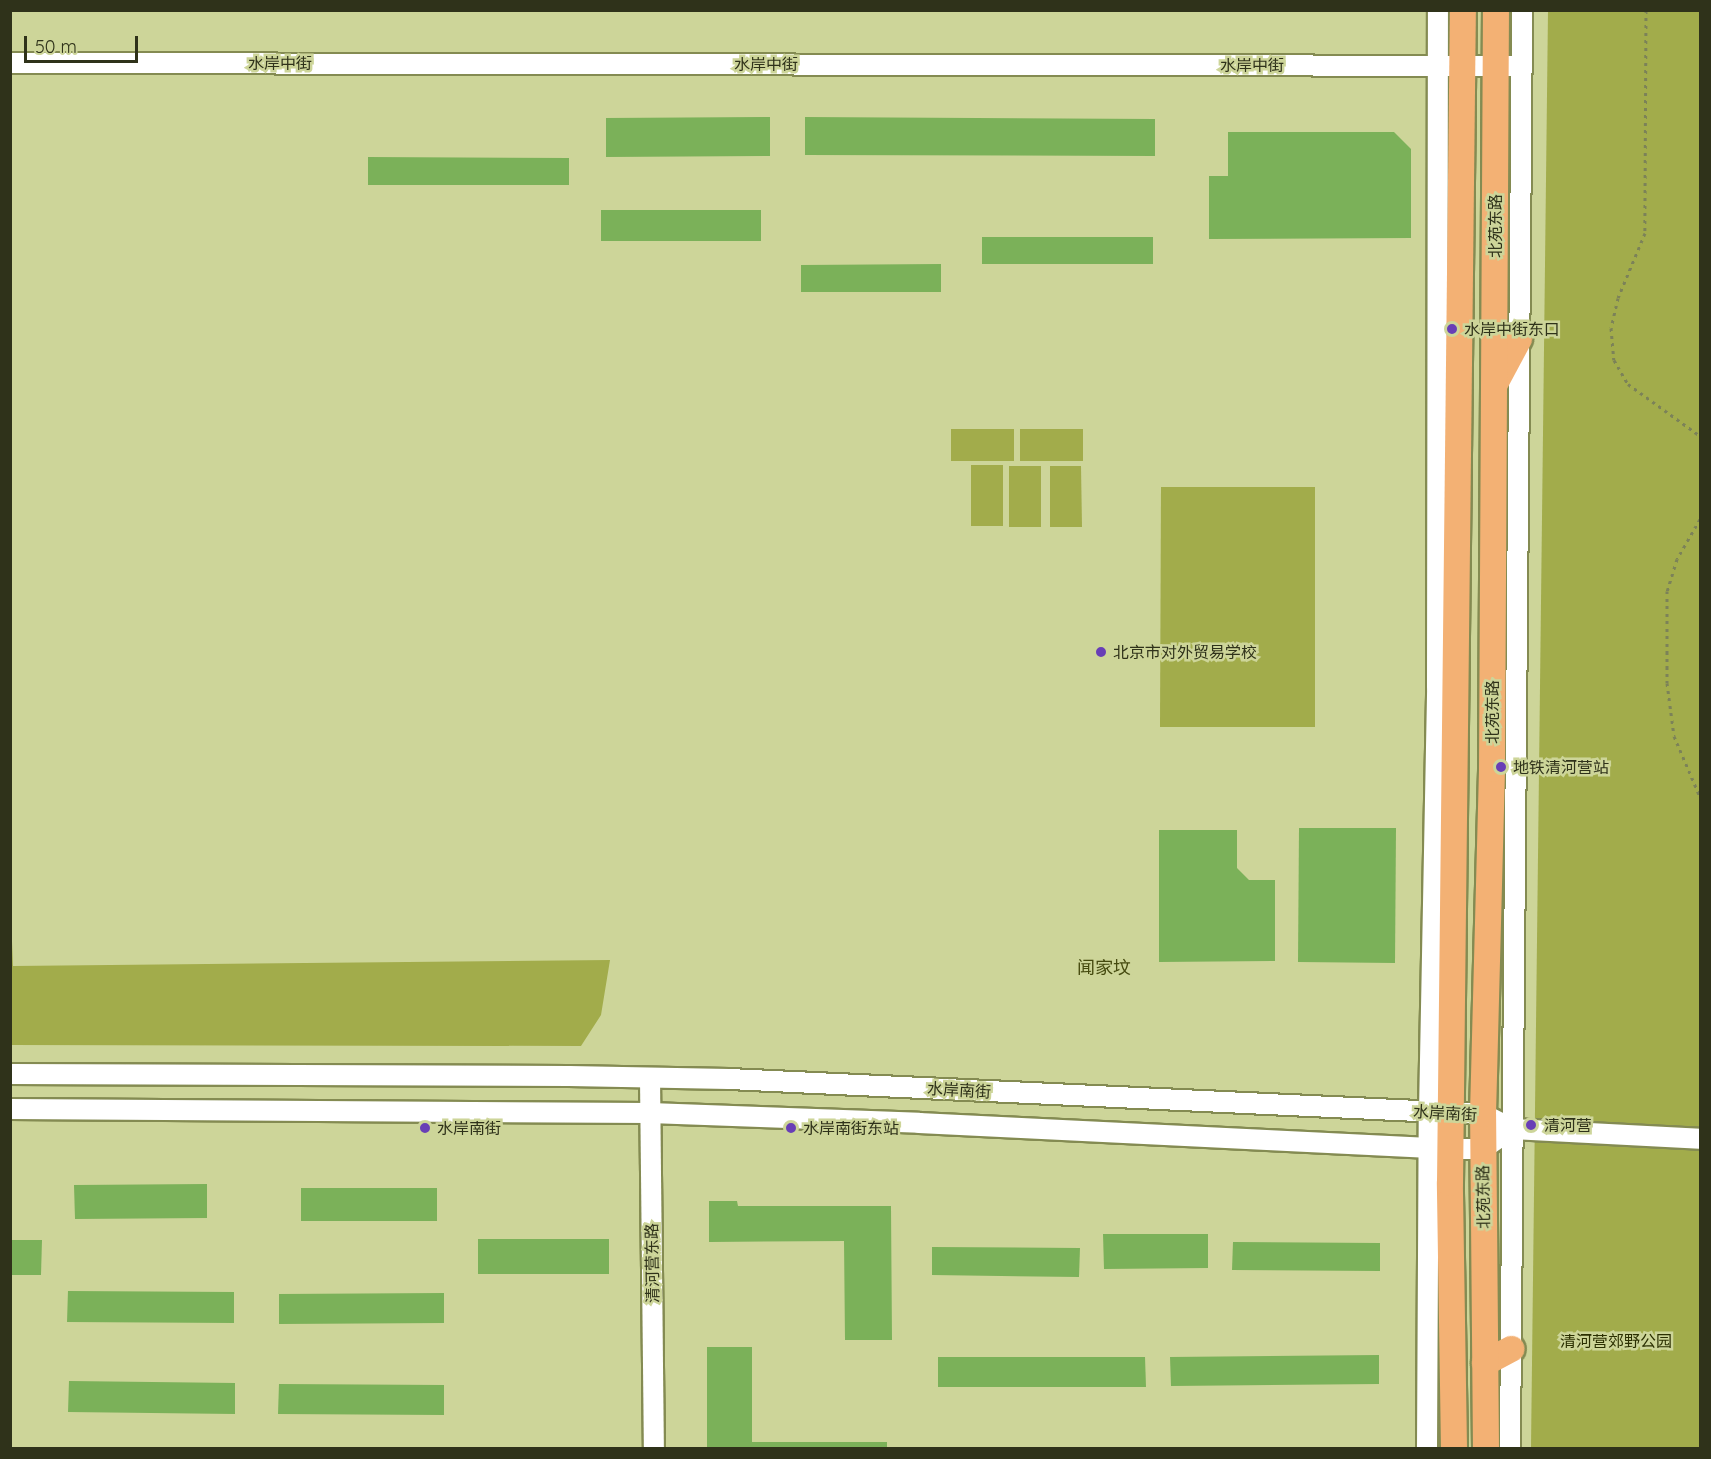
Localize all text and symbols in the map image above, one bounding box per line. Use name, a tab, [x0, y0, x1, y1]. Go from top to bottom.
scale bar	[27, 24, 141, 62]
text: 50 m	[35, 35, 77, 58]
street label: 水岸中街	[248, 53, 312, 73]
street label: 水岸中街	[734, 54, 798, 74]
street label: 水岸中街	[1220, 55, 1284, 75]
street label: 北苑东路	[1485, 194, 1505, 258]
place label: 水岸中街东口	[1464, 319, 1560, 339]
marker: 水岸中街东口	[1445, 322, 1459, 336]
place label: 北京市对外贸易学校	[1113, 642, 1257, 662]
marker: 北京市对外贸易学校	[1094, 645, 1108, 659]
street label: 北苑东路	[1482, 680, 1502, 744]
place label: 地铁清河营站	[1513, 757, 1609, 777]
marker: 地铁清河营站	[1494, 760, 1508, 774]
district label: 闻家坟	[1077, 957, 1131, 979]
street label: 水岸南街	[927, 1079, 991, 1101]
street label: 水岸南街	[1413, 1102, 1477, 1124]
place label: 清河营	[1544, 1115, 1592, 1135]
marker: 清河营	[1522, 1116, 1540, 1134]
place label: 水岸南街	[437, 1118, 501, 1138]
place label: 水岸南街东站	[803, 1118, 899, 1138]
marker: 水岸南街	[418, 1121, 432, 1135]
marker: 水岸南街东站	[784, 1121, 798, 1135]
street label: 北苑东路	[1473, 1165, 1493, 1229]
street label: 清河营东路	[642, 1223, 662, 1303]
park label: 清河营郊野公园	[1560, 1331, 1672, 1351]

